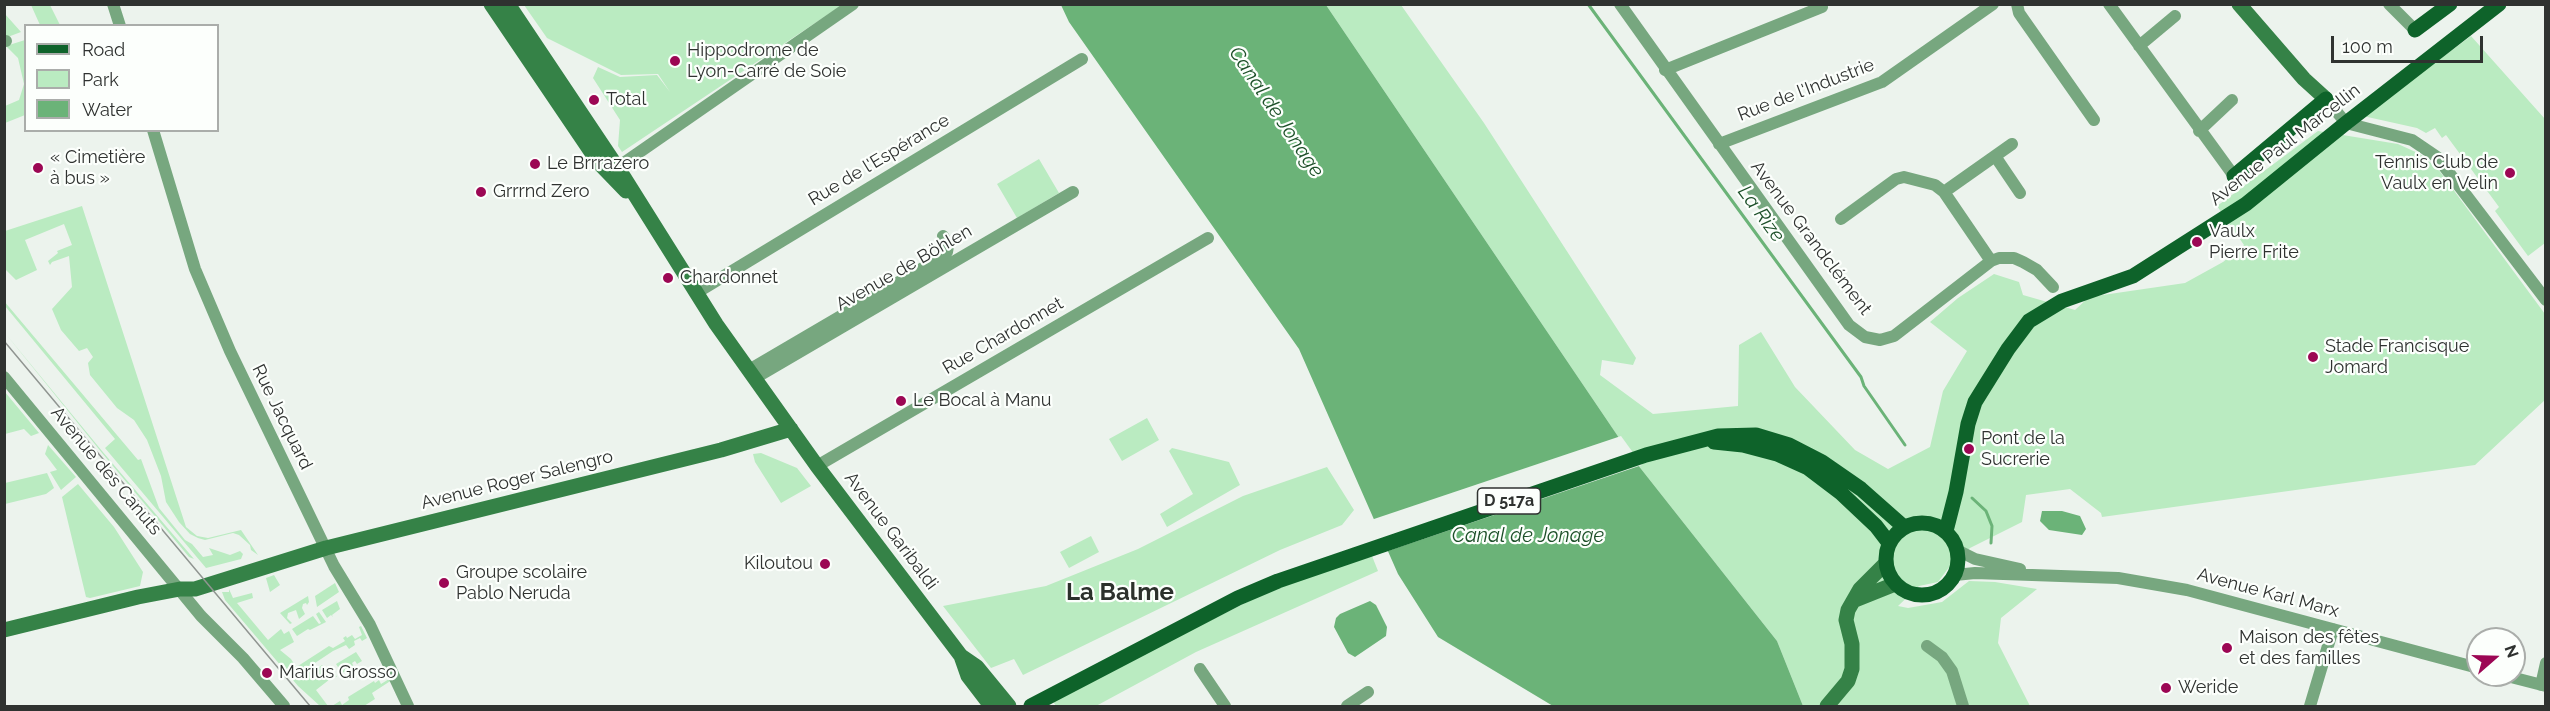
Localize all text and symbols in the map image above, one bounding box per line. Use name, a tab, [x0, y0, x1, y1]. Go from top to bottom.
legend	[24, 24, 219, 132]
scale bar	[2334, 24, 2486, 62]
text: 100 m	[2342, 36, 2393, 57]
text: Road	[82, 39, 125, 60]
place label: Hippodrome de Lyon-Carré de Soie	[687, 40, 846, 82]
water label: Canal de Jonage	[1223, 42, 1329, 182]
marker: Hippodrome de Lyon-Carré de Soie	[668, 54, 682, 68]
street label: Rue de l'Industrie	[1735, 54, 1877, 126]
text: Park	[82, 69, 119, 90]
street label: Avenue Paul Marcellin	[2205, 80, 2365, 210]
place label: Total	[606, 89, 646, 111]
marker: Total	[587, 93, 601, 107]
text: Water	[82, 99, 132, 120]
street label: Rue de l'Espérance	[805, 109, 953, 211]
place label: « Cimetière à bus »	[50, 147, 145, 190]
place label: Tennis Club de Vaulx en Velin	[2375, 152, 2498, 195]
place label: Le Brrrazero	[547, 153, 649, 175]
marker: Le Brrrazero	[528, 157, 542, 171]
street label: Avenue Grandclément	[1746, 157, 1876, 319]
marker: « Cimetière à bus »	[31, 161, 45, 175]
marker: Tennis Club de Vaulx en Velin	[2503, 166, 2517, 180]
place label: Grrrnd Zero	[493, 181, 589, 203]
water label: La Rize	[1732, 181, 1790, 247]
marker: Grrrnd Zero	[474, 185, 488, 199]
street label: Avenue de Böhlen	[832, 220, 976, 316]
place label: Vaulx Pierre Frite	[2209, 221, 2299, 264]
marker: Vaulx Pierre Frite	[2190, 235, 2204, 249]
place label: Chardonnet	[680, 267, 778, 289]
marker: Chardonnet	[661, 271, 675, 285]
street label: Rue Chardonnet	[939, 293, 1067, 379]
place label: Stade Francisque Jomard	[2325, 336, 2469, 378]
marker: Stade Francisque Jomard	[2306, 350, 2320, 364]
street label: Rue Jacquard	[247, 361, 317, 473]
place label: Le Bocal à Manu	[913, 390, 1051, 412]
marker: Le Bocal à Manu	[894, 394, 908, 408]
street label: Avenue des Canuts	[46, 402, 166, 540]
place label: Pont de la Sucrerie	[1981, 428, 2065, 470]
marker: Pont de la Sucrerie	[1962, 442, 1976, 456]
street label: Avenue Roger Salengro	[419, 446, 615, 514]
street label: Avenue Garibaldi	[840, 468, 942, 594]
road number: D 517a	[1478, 488, 1540, 514]
water label: Canal de Jonage	[1452, 524, 1604, 548]
place label: Kiloutou	[744, 553, 813, 575]
marker: Kiloutou	[818, 557, 832, 571]
place label: Groupe scolaire Pablo Neruda	[456, 562, 587, 604]
street label: Avenue Karl Marx	[2195, 564, 2341, 622]
marker: Groupe scolaire Pablo Neruda	[437, 576, 451, 590]
district label: La Balme	[1066, 579, 1174, 607]
place label: Maison des fêtes et des familles	[2239, 627, 2379, 670]
north arrow	[2466, 627, 2526, 687]
marker: Maison des fêtes et des familles	[2220, 641, 2234, 655]
text: N	[2500, 642, 2523, 660]
place label: Marius Grosso	[279, 662, 396, 684]
marker: Marius Grosso	[260, 666, 274, 680]
place label: Weride	[2178, 677, 2238, 699]
marker: Weride	[2159, 681, 2173, 695]

